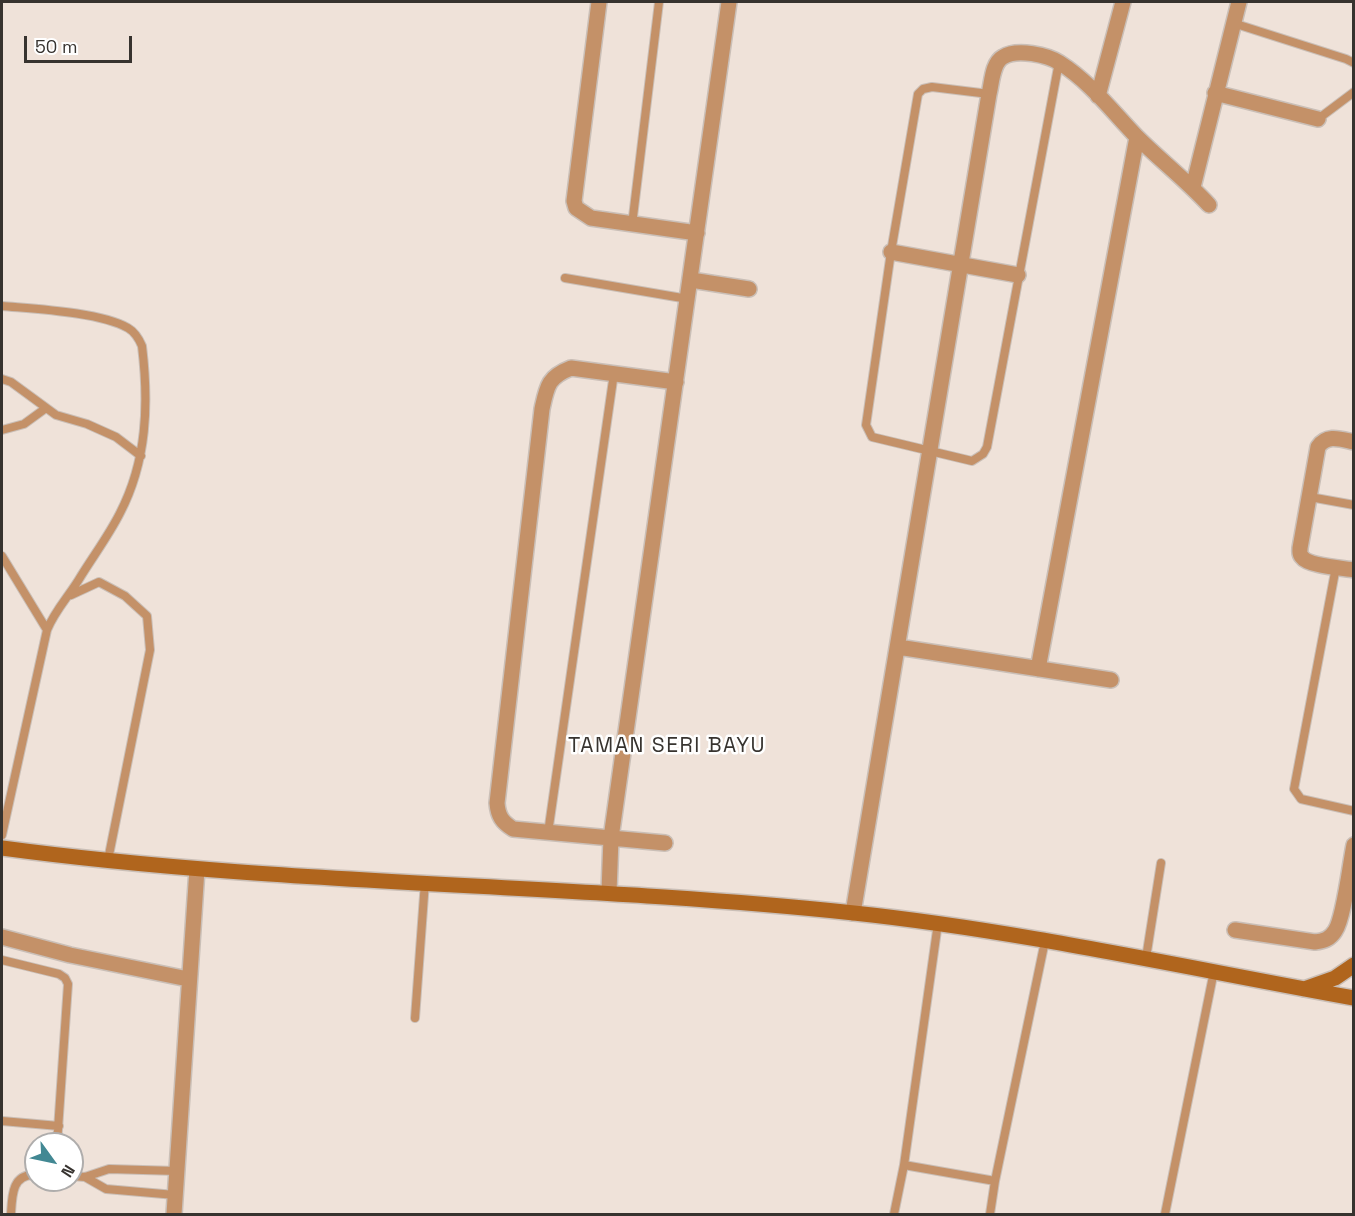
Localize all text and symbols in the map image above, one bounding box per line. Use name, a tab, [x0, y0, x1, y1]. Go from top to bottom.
scale bar	[27, 24, 135, 62]
text: 50 m	[35, 35, 77, 58]
district label: TAMAN SERI BAYU	[568, 733, 766, 759]
north arrow	[24, 1132, 84, 1192]
text: N	[56, 1161, 80, 1181]

